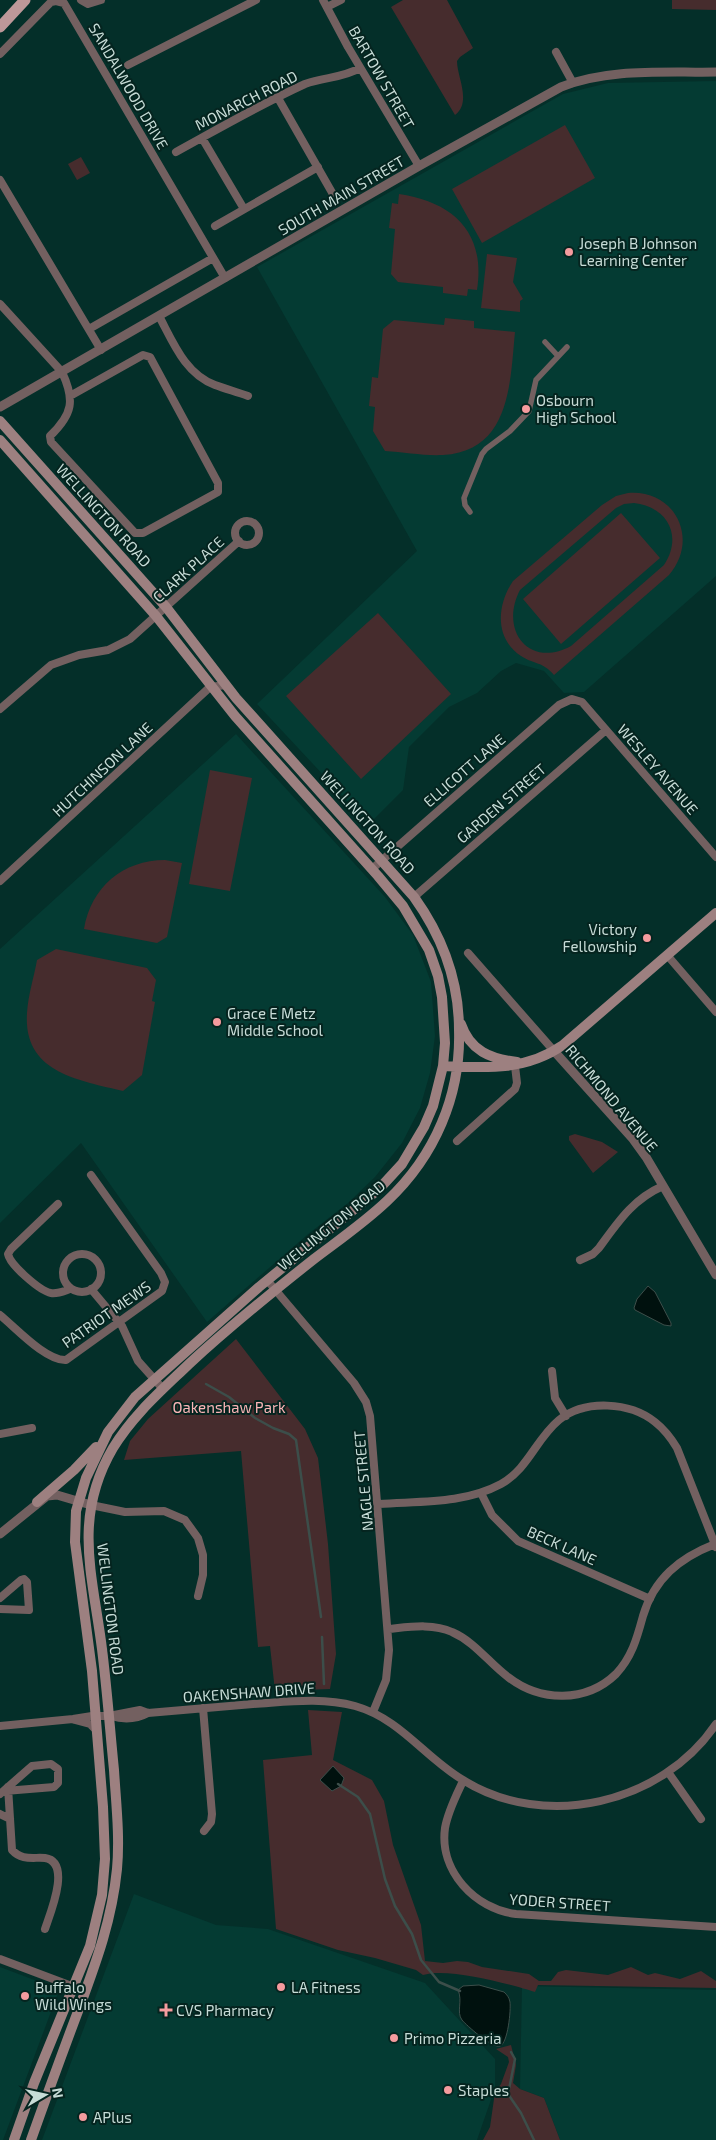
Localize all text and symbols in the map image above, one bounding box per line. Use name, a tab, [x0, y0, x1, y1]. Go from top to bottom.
street label: SANDALWOOD DRIVE	[86, 20, 172, 152]
street label: BARTOW STREET	[345, 22, 419, 132]
street label: MONARCH ROAD	[192, 66, 300, 134]
street label: SOUTH MAIN STREET	[275, 151, 408, 238]
place label: Joseph B Johnson Learning Center	[579, 234, 697, 269]
marker: Joseph B Johnson Learning Center	[563, 246, 575, 258]
place label: Osbourn High School	[536, 391, 617, 426]
marker: Osbourn High School	[520, 403, 532, 415]
street label: WELLINGTON ROAD	[53, 460, 155, 570]
street label: CLARK PLACE	[149, 532, 227, 606]
street label: HUTCHINSON LANE	[48, 718, 156, 820]
street label: WESLEY AVENUE	[614, 720, 702, 818]
street label: ELLICOTT LANE	[419, 730, 509, 810]
street label: GARDEN STREET	[453, 759, 549, 847]
street label: WELLINGTON ROAD	[317, 767, 419, 877]
place label: Victory Fellowship	[563, 920, 637, 955]
marker: Victory Fellowship	[641, 932, 653, 944]
place label: Grace E Metz Middle School	[227, 1004, 323, 1039]
marker: Grace E Metz Middle School	[211, 1016, 223, 1028]
street label: RICHMOND AVENUE	[562, 1041, 662, 1155]
street label: WELLINGTON ROAD	[274, 1176, 388, 1274]
street label: PATRIOT MEWS	[58, 1277, 154, 1351]
park label: Oakenshaw Park	[172, 1398, 286, 1416]
street label: NAGLE STREET	[350, 1430, 376, 1532]
street label: BECK LANE	[524, 1522, 600, 1568]
street label: WELLINGTON ROAD	[94, 1542, 128, 1676]
street label: OAKENSHAW DRIVE	[182, 1678, 316, 1706]
street label: YODER STREET	[509, 1889, 611, 1915]
place label: Buffalo Wild Wings	[35, 1978, 112, 2013]
place label: LA Fitness	[291, 1978, 361, 1996]
marker: LA Fitness	[275, 1981, 287, 1993]
marker: Buffalo Wild Wings	[19, 1990, 31, 2002]
place label: CVS Pharmacy	[176, 2001, 274, 2019]
marker: CVS Pharmacy	[160, 2004, 172, 2016]
place label: Primo Pizzeria	[404, 2029, 501, 2047]
marker: Primo Pizzeria	[388, 2032, 400, 2044]
north arrow	[20, 2070, 70, 2120]
place label: Staples	[458, 2081, 509, 2099]
marker: Staples	[442, 2084, 454, 2096]
text: N	[49, 2087, 68, 2099]
place label: APlus	[93, 2108, 132, 2126]
marker: APlus	[77, 2111, 89, 2123]

